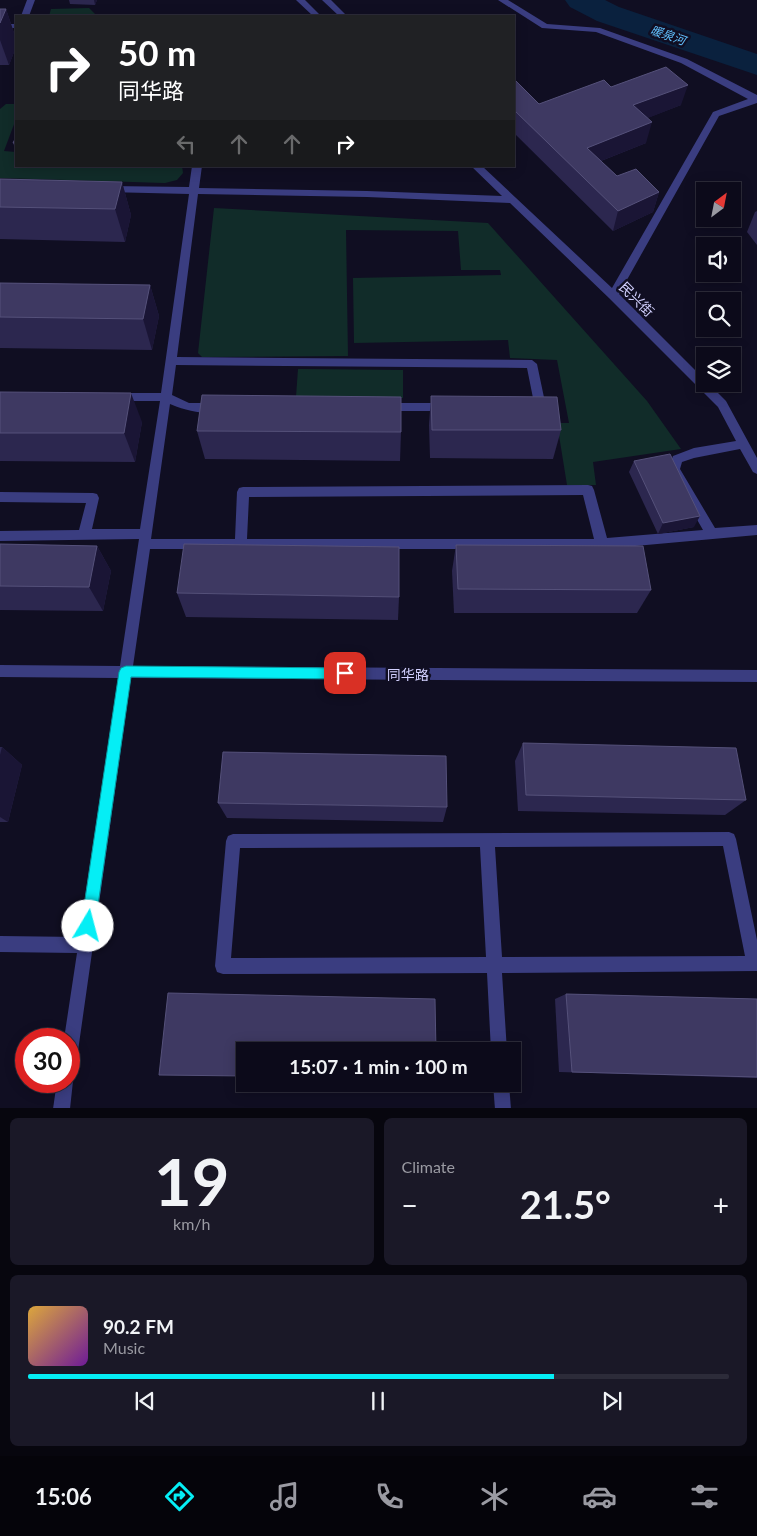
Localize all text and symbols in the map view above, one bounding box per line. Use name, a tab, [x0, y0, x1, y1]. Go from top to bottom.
water label: 暖泉河	[649, 22, 689, 49]
text: 50 m	[118, 31, 196, 73]
icon: right	[35, 35, 100, 100]
text: 同华路	[118, 77, 184, 104]
icon: left	[172, 130, 200, 158]
icon: ahead	[225, 130, 253, 158]
icon: ahead	[278, 130, 306, 158]
icon: right	[331, 130, 359, 158]
north arrow	[696, 182, 741, 228]
map controls	[696, 182, 741, 392]
button: sound	[696, 237, 741, 282]
street label: 民兴街	[616, 278, 658, 320]
button: search	[696, 292, 741, 337]
button: layers	[696, 347, 741, 392]
pin	[324, 652, 366, 694]
icon: arrive	[331, 659, 359, 687]
street label: 同华路	[387, 666, 429, 683]
position arrow	[61, 899, 113, 951]
speed limit sign: 30	[15, 1028, 80, 1093]
text: 15:07 · 1 min · 100 m	[289, 1055, 468, 1078]
text: 19	[154, 1142, 229, 1220]
text: Climate	[402, 1157, 455, 1176]
text: 21.5°	[520, 1181, 611, 1227]
text: −	[402, 1188, 418, 1222]
text: +	[713, 1188, 729, 1222]
text: km/h	[173, 1214, 210, 1233]
text: 90.2 FM	[103, 1315, 174, 1338]
text: Music	[103, 1338, 145, 1357]
icon: previous	[131, 1387, 159, 1415]
icon: pause	[364, 1387, 392, 1415]
icon: next	[598, 1387, 626, 1415]
icon: directions	[162, 1479, 197, 1514]
icon: music	[267, 1479, 302, 1514]
icon: phone	[372, 1479, 407, 1514]
icon: climate	[477, 1479, 512, 1514]
icon: car	[582, 1479, 617, 1514]
icon: filters	[687, 1479, 722, 1514]
text: 15:06	[35, 1483, 92, 1510]

